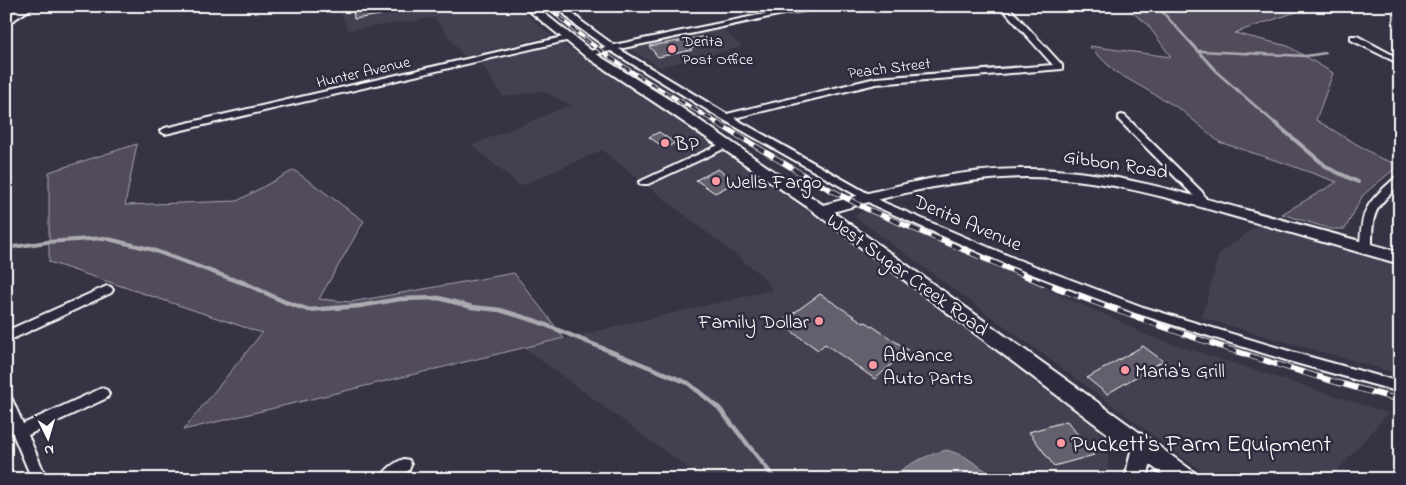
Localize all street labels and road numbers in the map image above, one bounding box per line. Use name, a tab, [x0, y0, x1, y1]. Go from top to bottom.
street label: Hunter Avenue	[314, 50, 414, 95]
street label: Peach Street	[847, 52, 933, 86]
street label: Gibbon Road	[1061, 143, 1170, 188]
street label: Derita Avenue	[907, 188, 1026, 260]
street label: West Sugar Creek Road	[819, 207, 994, 346]

